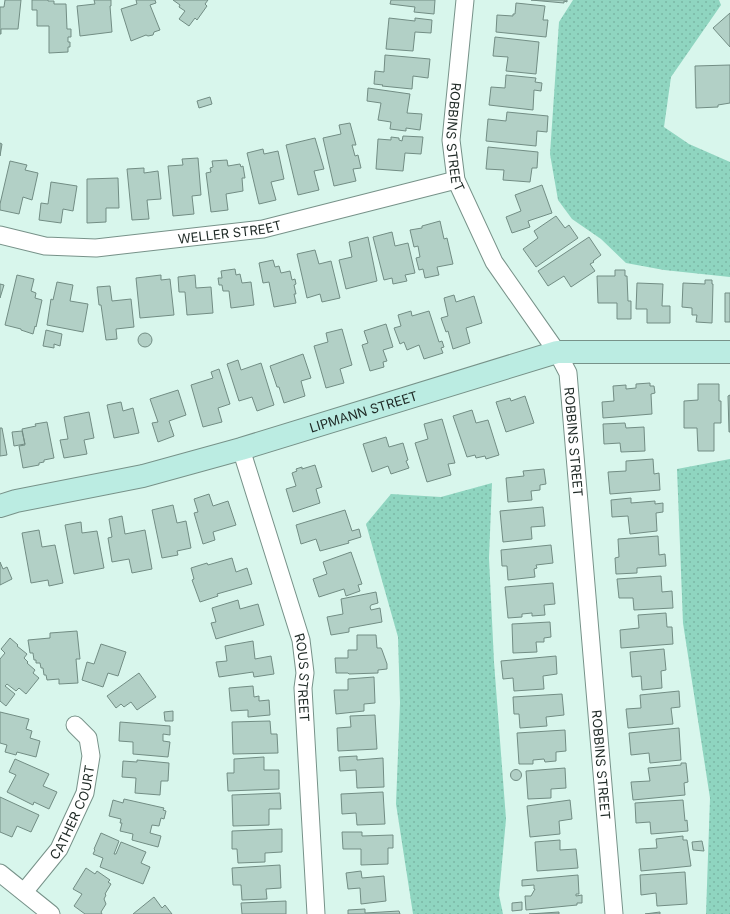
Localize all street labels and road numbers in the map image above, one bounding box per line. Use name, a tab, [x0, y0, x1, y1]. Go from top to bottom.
street label: ROBBINS STREET	[443, 82, 468, 194]
street label: WELLER STREET	[177, 217, 283, 247]
street label: ROBBINS STREET	[561, 386, 586, 497]
street label: LIPMANN STREET	[307, 387, 420, 436]
street label: ROUS STREET	[291, 631, 313, 722]
street label: ROBBINS STREET	[589, 709, 614, 820]
street label: CATHER COURT	[46, 764, 97, 863]

